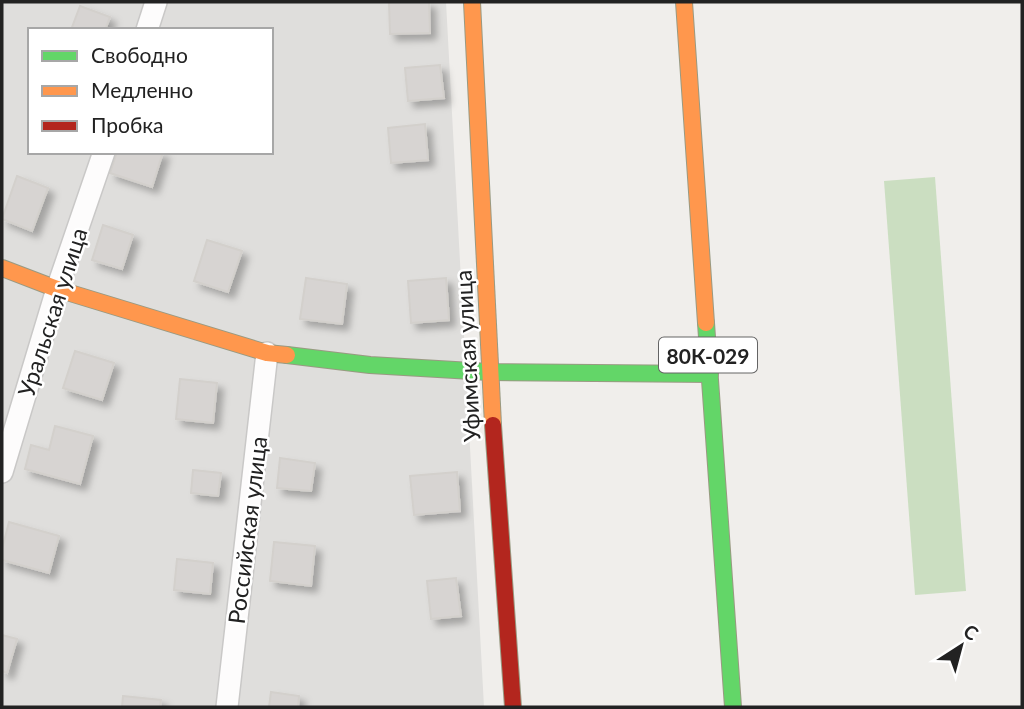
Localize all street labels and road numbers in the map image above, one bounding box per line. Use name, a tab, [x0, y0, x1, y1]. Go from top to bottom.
street label: Уральская улица	[11, 224, 93, 400]
street label: Уфимская улица	[449, 269, 485, 443]
road number: 80К-029	[659, 338, 757, 372]
street label: Российская улица	[222, 435, 272, 625]

